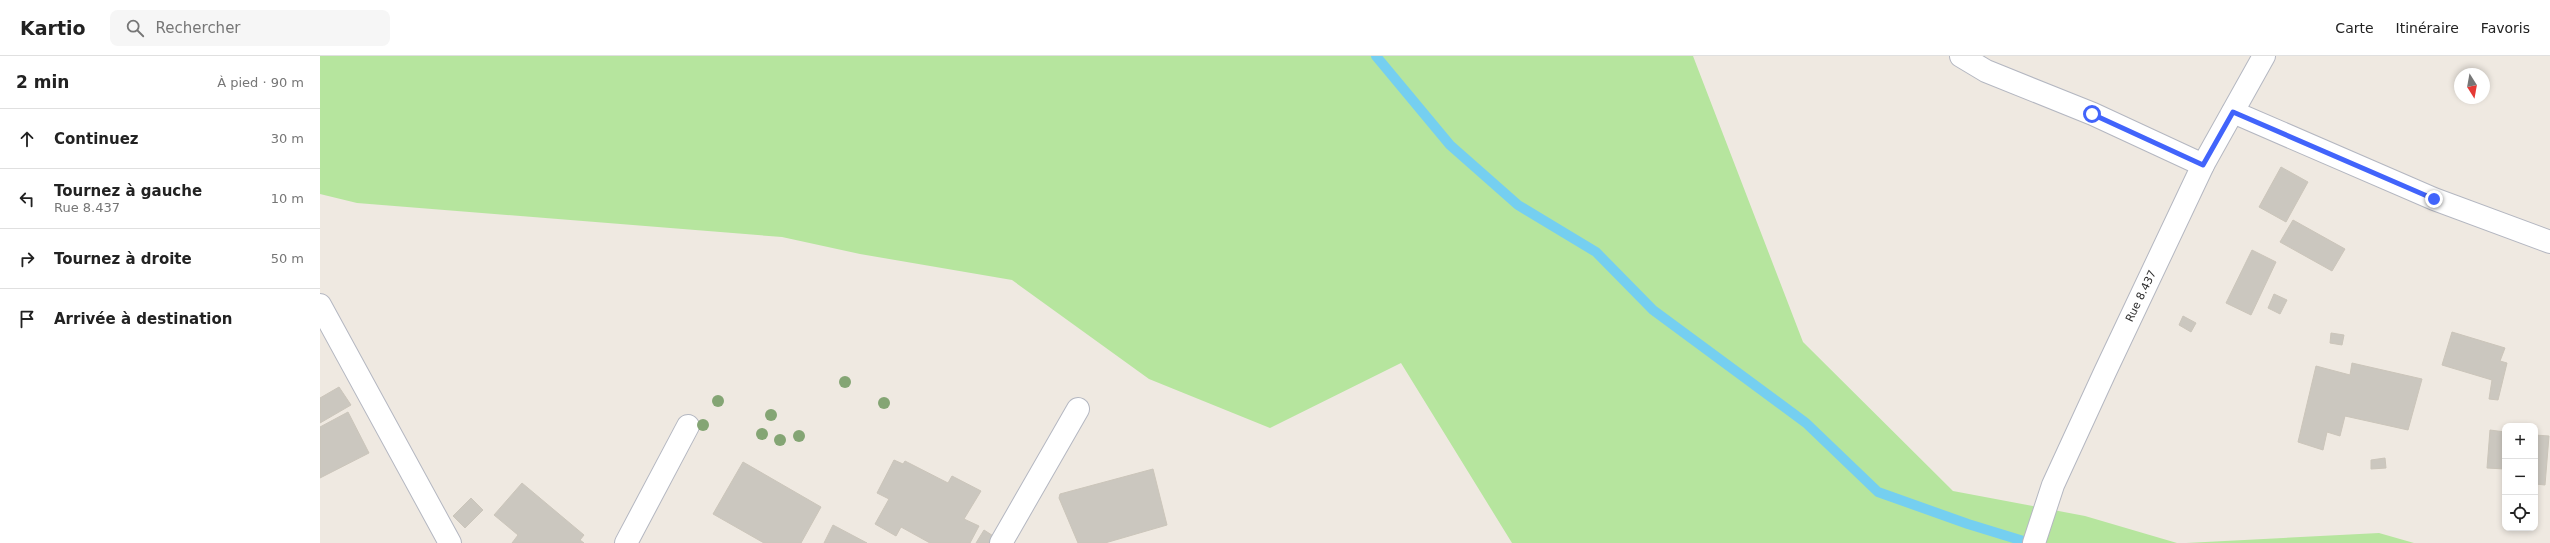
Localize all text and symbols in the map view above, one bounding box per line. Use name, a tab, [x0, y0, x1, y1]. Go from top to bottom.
search box	[110, 10, 390, 46]
text: Kartio	[20, 17, 86, 39]
icon: search	[124, 17, 146, 39]
text: Rechercher	[156, 19, 241, 37]
text: Carte	[2335, 20, 2374, 36]
text: Itinéraire	[2396, 20, 2459, 36]
text: Favoris	[2481, 20, 2530, 36]
north arrow	[2454, 68, 2490, 104]
text: 2 min	[16, 72, 69, 92]
text: À pied · 90 m	[217, 75, 304, 90]
route start	[2083, 105, 2101, 123]
icon: ahead	[16, 128, 38, 150]
text: Continuez	[54, 130, 139, 148]
text: 30 m	[271, 131, 304, 146]
text: Tournez à gauche	[54, 182, 202, 200]
icon: left	[16, 188, 38, 210]
route end	[2425, 190, 2443, 208]
text: 10 m	[271, 191, 304, 206]
text: Rue 8.437	[54, 200, 120, 215]
icon: right	[16, 248, 38, 270]
text: Tournez à droite	[54, 250, 192, 268]
text: 50 m	[271, 251, 304, 266]
street label: Rue 8.437	[2123, 268, 2159, 324]
icon: arrive	[16, 308, 38, 330]
text: Arrivée à destination	[54, 310, 232, 328]
map controls	[2502, 423, 2538, 531]
button: +	[2502, 423, 2538, 459]
button: −	[2502, 459, 2538, 495]
button: locate	[2502, 495, 2538, 531]

